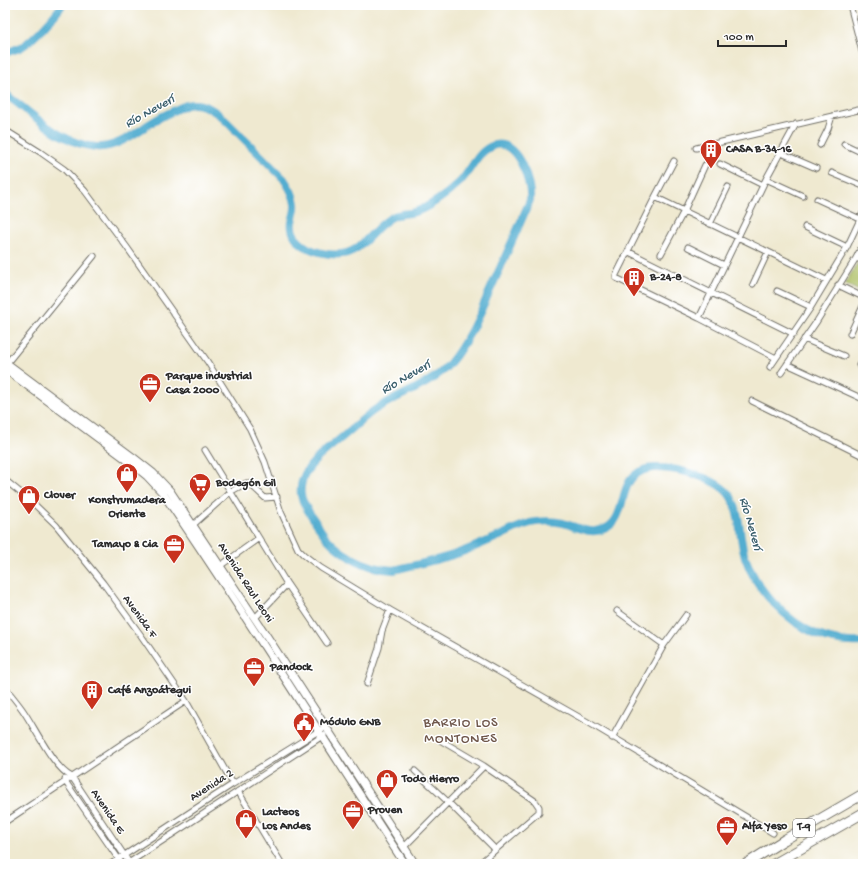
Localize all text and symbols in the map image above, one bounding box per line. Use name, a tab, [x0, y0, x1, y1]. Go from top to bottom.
scale bar	[718, 22, 786, 48]
text: 100 m	[723, 31, 754, 45]
water label: Río Neverí	[123, 91, 179, 132]
building icon: CASA B-34-16	[698, 137, 724, 170]
place label: CASA B-34-16	[725, 143, 792, 157]
building icon: B-24-8	[621, 265, 647, 298]
place label: B-24-8	[649, 271, 682, 285]
water label: Río Neverí	[379, 357, 435, 398]
place label: Parque industrial Casa 2000	[165, 370, 252, 398]
office icon: Parque industrial Casa 2000	[137, 371, 163, 404]
shop icon: Konstrumadera Oriente	[114, 461, 140, 494]
supermarket icon: Bodegón Gil	[187, 471, 213, 504]
place label: Bodegón Gil	[215, 477, 276, 491]
shop icon: Clover	[16, 483, 42, 516]
place label: Clover	[43, 489, 77, 503]
place label: Konstrumadera Oriente	[87, 494, 167, 522]
water label: Río Neverí	[735, 496, 765, 554]
office icon: Tamayo & Cia	[161, 532, 187, 565]
place label: Tamayo & Cia	[91, 538, 159, 552]
street label: Avenida Raul Leoni	[214, 540, 276, 626]
street label: Avenida F	[119, 593, 160, 642]
office icon: Pandock	[241, 655, 267, 688]
place label: Pandock	[269, 661, 313, 675]
building icon: Café Anzoátegui	[79, 678, 105, 711]
place label: Café Anzoátegui	[107, 684, 191, 698]
public building icon: Módulo GNB	[291, 710, 317, 743]
district label: BARRIO LOS MONTONES	[422, 715, 499, 748]
place label: Módulo GNB	[320, 716, 381, 730]
street label: Avenida 2	[188, 767, 237, 805]
shop icon: Todo Hierro	[374, 767, 400, 800]
place label: Todo Hierro	[401, 773, 460, 787]
street label: Avenida E	[87, 787, 127, 837]
office icon: Proven	[340, 798, 366, 831]
place label: Proven	[367, 804, 403, 818]
place label: Lacteos Los Andes	[262, 806, 311, 834]
shop icon: Lacteos Los Andes	[233, 807, 259, 840]
office icon: Alfa Yeso	[714, 814, 740, 847]
road number: T-9	[793, 819, 815, 837]
place label: Alfa Yeso	[741, 820, 788, 834]

